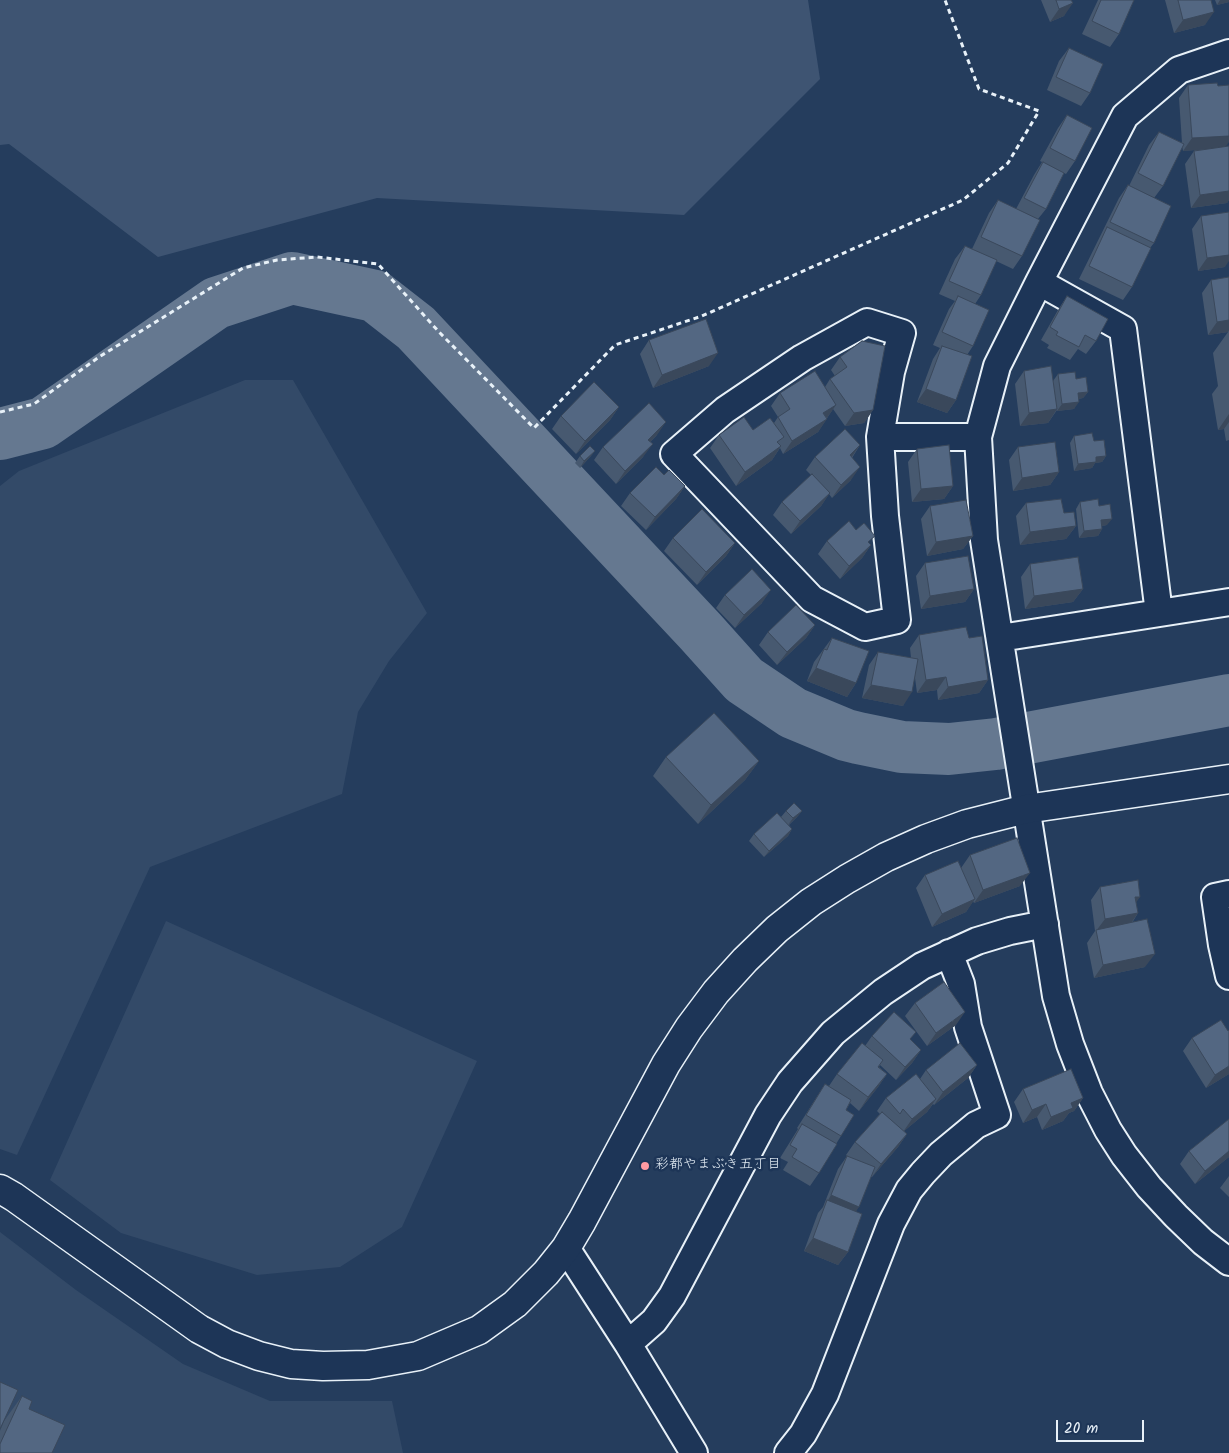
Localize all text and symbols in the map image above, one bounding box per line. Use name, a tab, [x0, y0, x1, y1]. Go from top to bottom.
place label: 彩都やまぶき五丁目	[655, 1158, 781, 1174]
marker: 彩都やまぶき五丁目	[639, 1160, 651, 1172]
scale bar	[1059, 1410, 1146, 1442]
text: 20 m	[1064, 1417, 1098, 1441]

